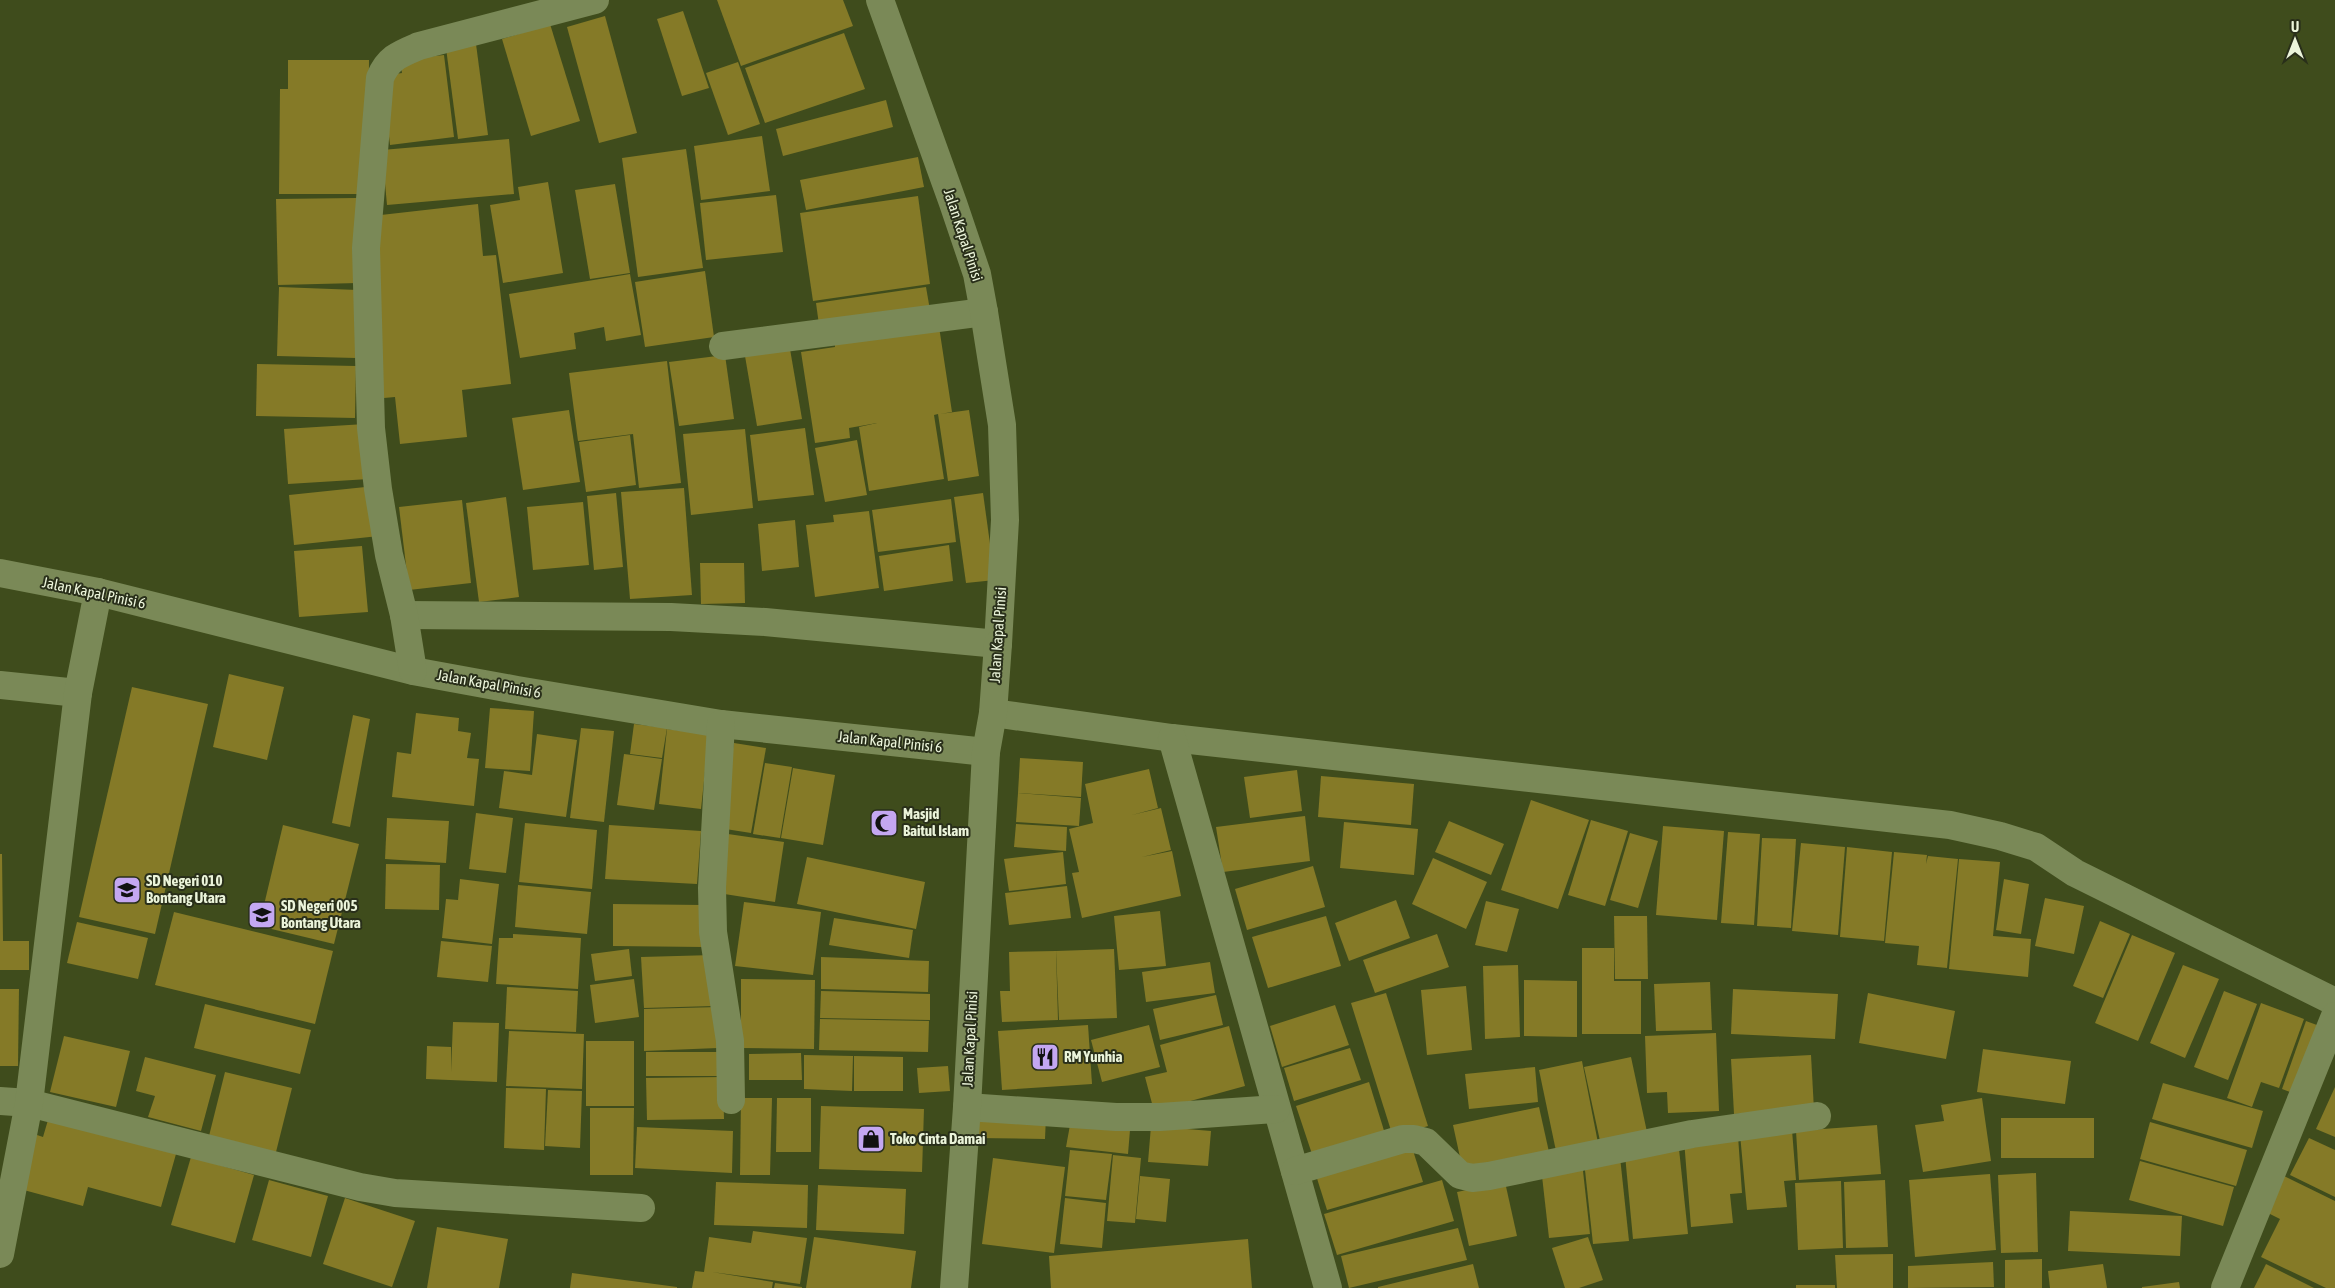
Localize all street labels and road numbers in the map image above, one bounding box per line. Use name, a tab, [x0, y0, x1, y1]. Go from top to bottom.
street label: Jalan Kapal Pinisi	[941, 186, 986, 283]
street label: Jalan Kapal Pinisi 6	[41, 573, 147, 612]
street label: Jalan Kapal Pinisi	[986, 586, 1009, 684]
street label: Jalan Kapal Pinisi 6	[436, 666, 542, 701]
street label: Jalan Kapal Pinisi 6	[837, 728, 943, 755]
street label: Jalan Kapal Pinisi	[958, 991, 981, 1087]

